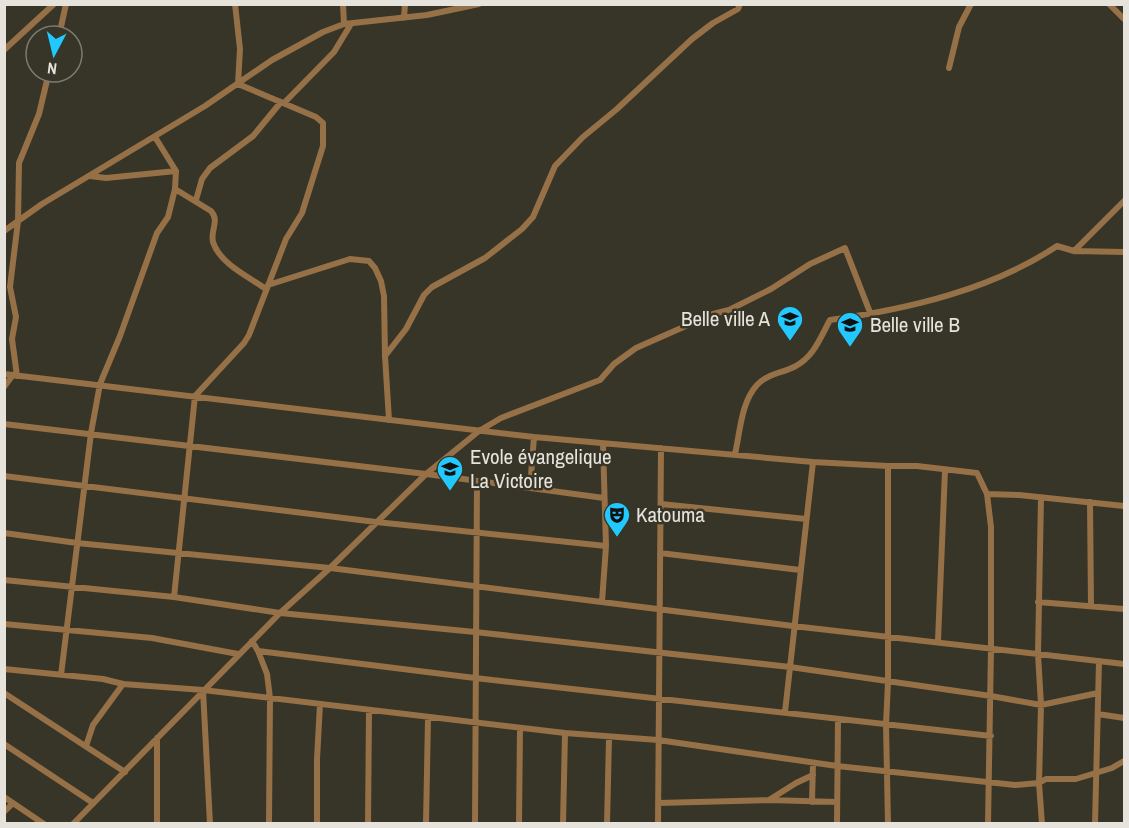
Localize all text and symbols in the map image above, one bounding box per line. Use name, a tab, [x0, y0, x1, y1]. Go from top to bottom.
north arrow	[24, 24, 84, 84]
text: N	[46, 57, 58, 80]
place label: Belle ville A	[681, 304, 771, 333]
school or university icon: Belle ville A	[775, 304, 805, 342]
school or university icon: Belle ville B	[835, 310, 865, 348]
place label: Belle ville B	[870, 310, 960, 339]
place label: Evole évangelique La Victoire	[470, 442, 612, 495]
school or university icon: Evole évangelique La Victoire	[435, 454, 465, 492]
theatre icon: Katouma	[602, 500, 632, 538]
place label: Katouma	[636, 500, 705, 529]

